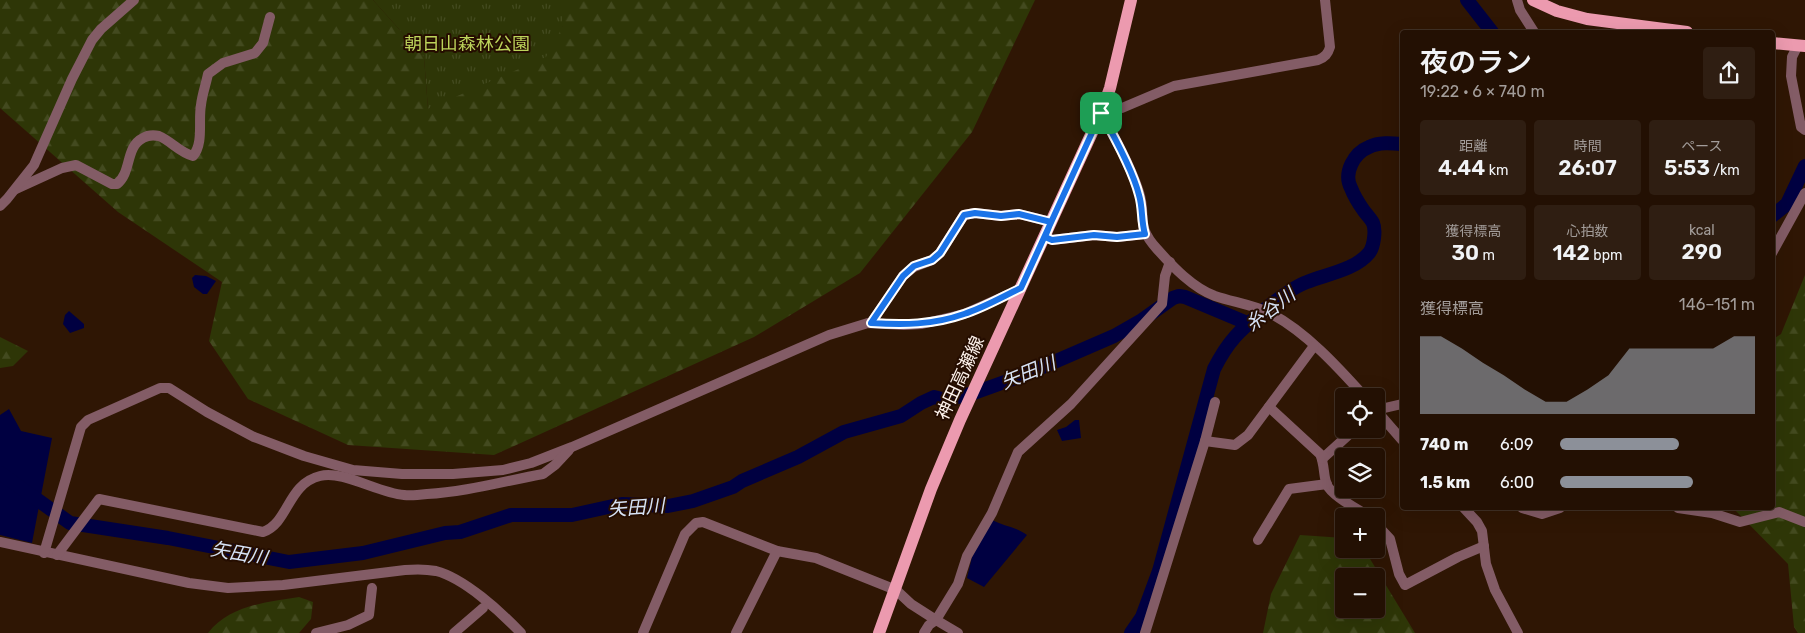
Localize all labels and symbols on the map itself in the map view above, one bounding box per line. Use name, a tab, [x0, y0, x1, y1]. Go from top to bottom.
park label: 朝日山森林公園	[404, 33, 530, 55]
pin	[1080, 92, 1122, 134]
water label: 糸谷川	[1241, 282, 1301, 336]
street label: 神田高瀬線	[931, 333, 989, 423]
water label: 矢田川	[997, 350, 1061, 394]
water label: 矢田川	[607, 494, 667, 521]
water label: 矢田川	[209, 537, 271, 570]

